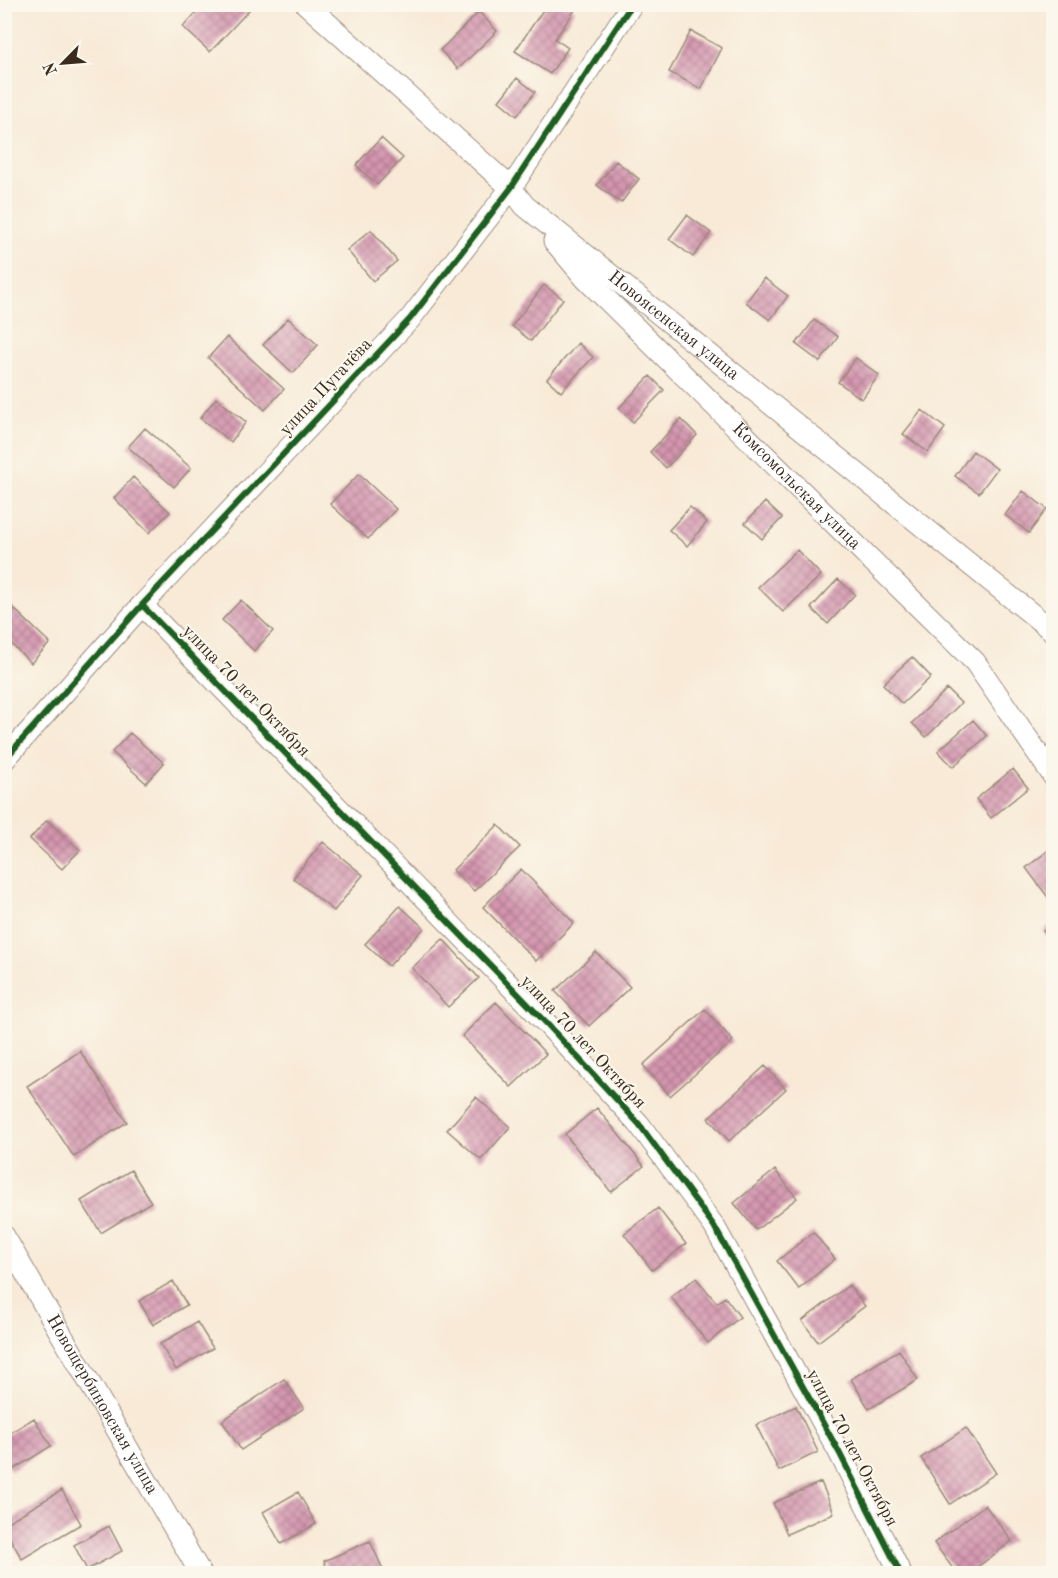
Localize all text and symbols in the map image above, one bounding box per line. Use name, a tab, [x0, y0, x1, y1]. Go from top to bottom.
north arrow	[33, 33, 93, 93]
text: N	[41, 59, 61, 77]
street label: Новоясенская улица	[605, 268, 743, 384]
street label: улица Пугачёва	[277, 335, 376, 439]
street label: Комсомольская улица	[729, 419, 864, 553]
street label: улица 70 лет Октября	[179, 622, 313, 760]
street label: улица 70 лет Октября	[517, 972, 649, 1112]
street label: Новощербиновская улица	[43, 1312, 161, 1497]
street label: улица 70 лет Октября	[803, 1367, 901, 1529]

